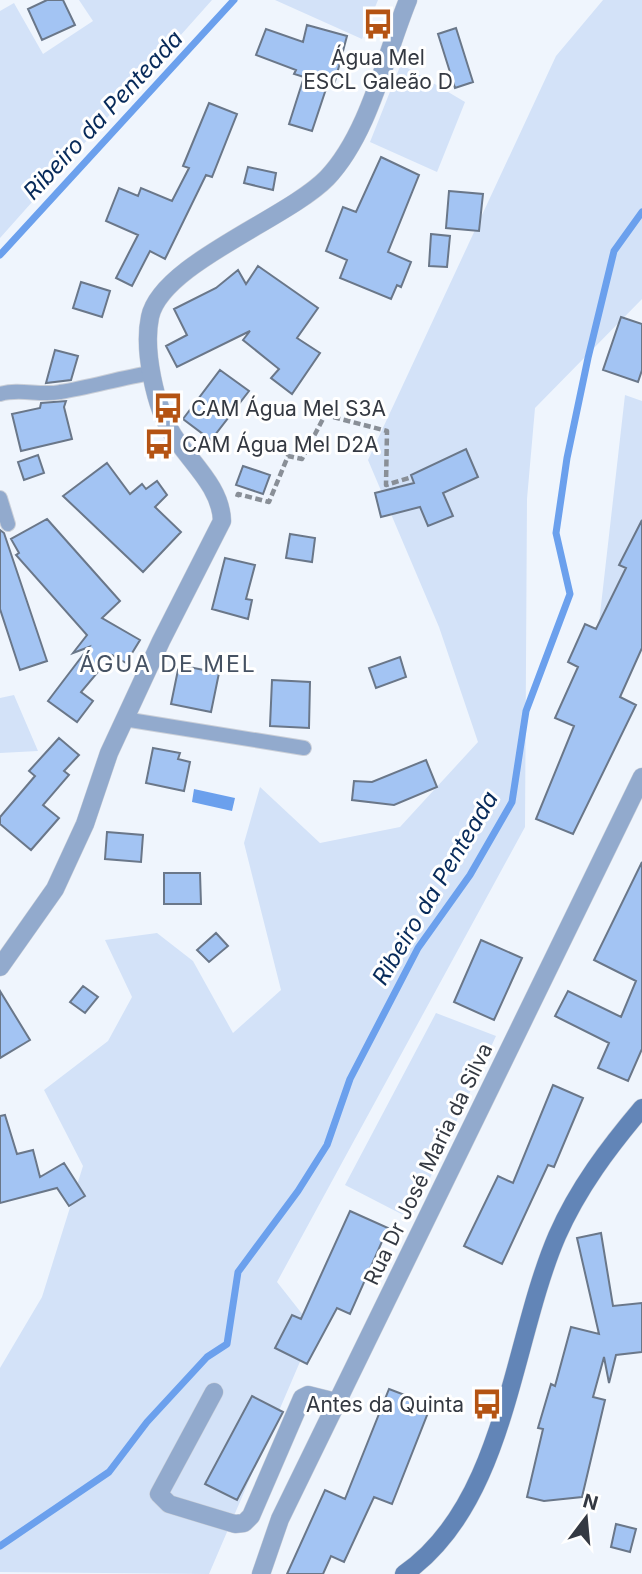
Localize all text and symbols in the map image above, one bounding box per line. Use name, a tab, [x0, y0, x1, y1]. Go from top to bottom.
bus stop icon: Água Mel ESCL Galeão D	[361, 7, 395, 41]
water label: Ribeiro da Penteada	[17, 25, 189, 205]
place label: Água Mel ESCL Galeão D	[303, 44, 453, 94]
bus stop icon: CAM Água Mel S3A	[151, 391, 185, 425]
place label: CAM Água Mel S3A	[191, 395, 386, 421]
bus stop icon: CAM Água Mel D2A	[142, 427, 176, 461]
place label: CAM Água Mel D2A	[182, 431, 378, 457]
district label: ÁGUA DE MEL	[79, 650, 257, 678]
water label: Ribeiro da Penteada	[366, 786, 504, 990]
street label: Rua Dr José Maria da Silva	[358, 1039, 498, 1289]
bus stop icon: Antes da Quinta	[470, 1387, 504, 1421]
place label: Antes da Quinta	[306, 1392, 464, 1417]
north arrow	[551, 1483, 621, 1553]
text: N	[580, 1489, 601, 1515]

